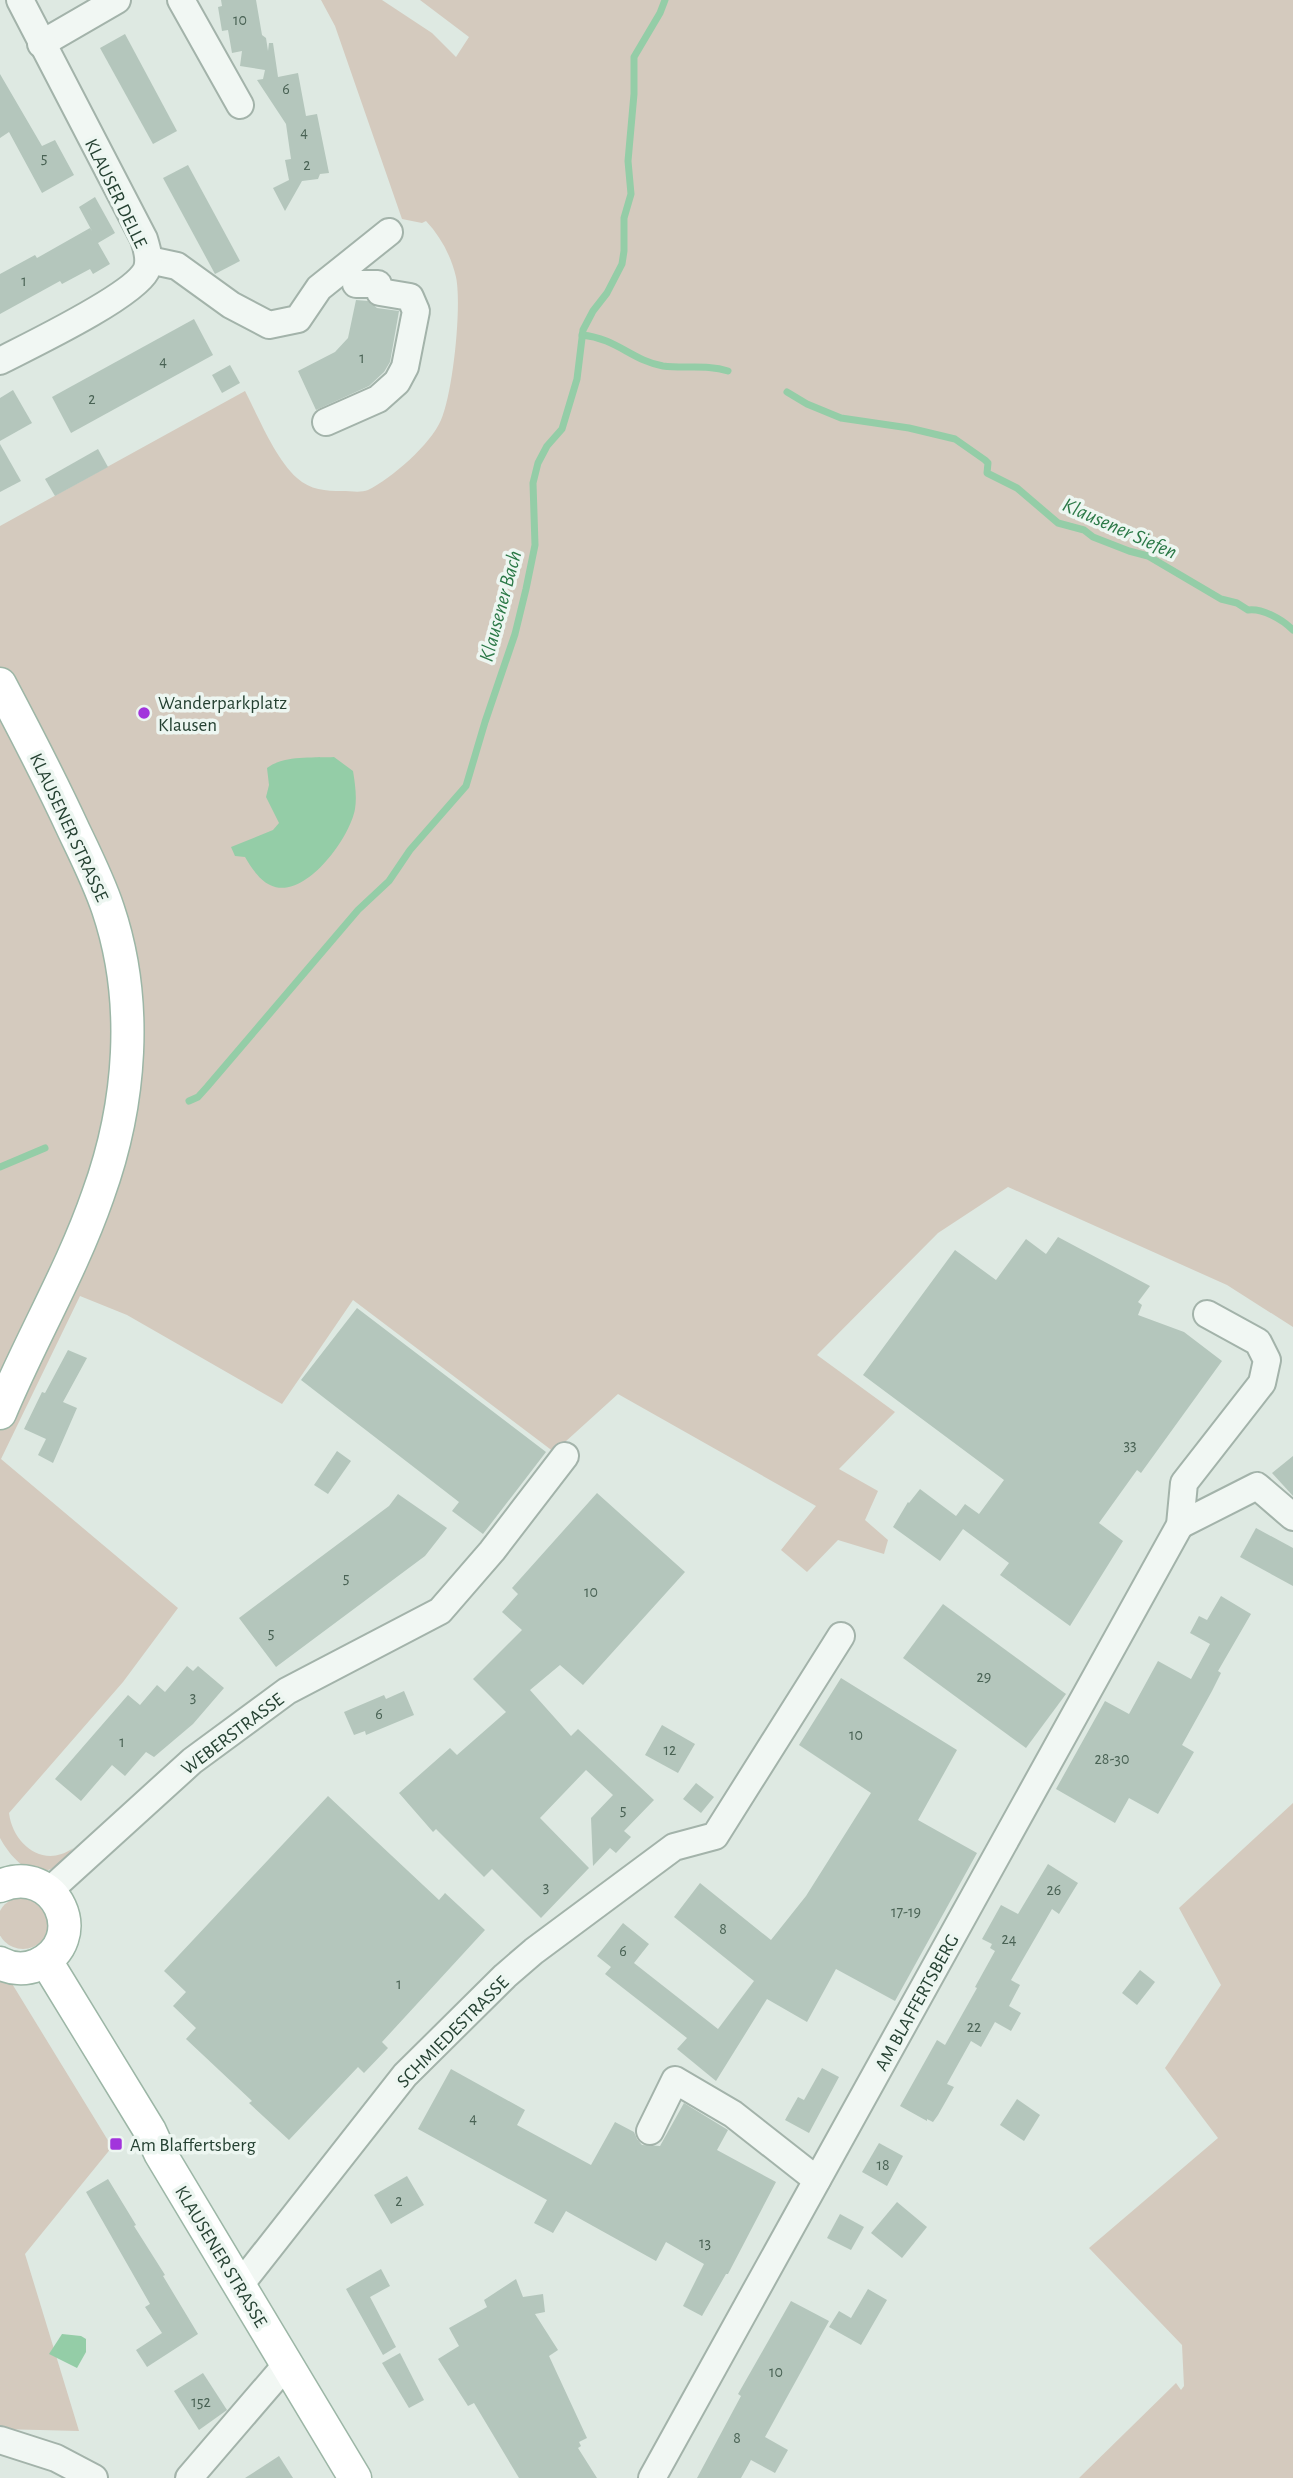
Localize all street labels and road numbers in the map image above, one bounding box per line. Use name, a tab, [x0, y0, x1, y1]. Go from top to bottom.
street label: KLAUSER DELLE	[81, 136, 150, 251]
street label: KLAUSENER STRASSE	[26, 750, 111, 905]
street label: WEBERSTRASSE	[178, 1690, 288, 1779]
street label: AM BLAFFERTSBERG	[872, 1931, 963, 2074]
street label: SCHMIEDESTRASSE	[394, 1973, 513, 2092]
street label: KLAUSENER STRASSE	[171, 2183, 270, 2331]

